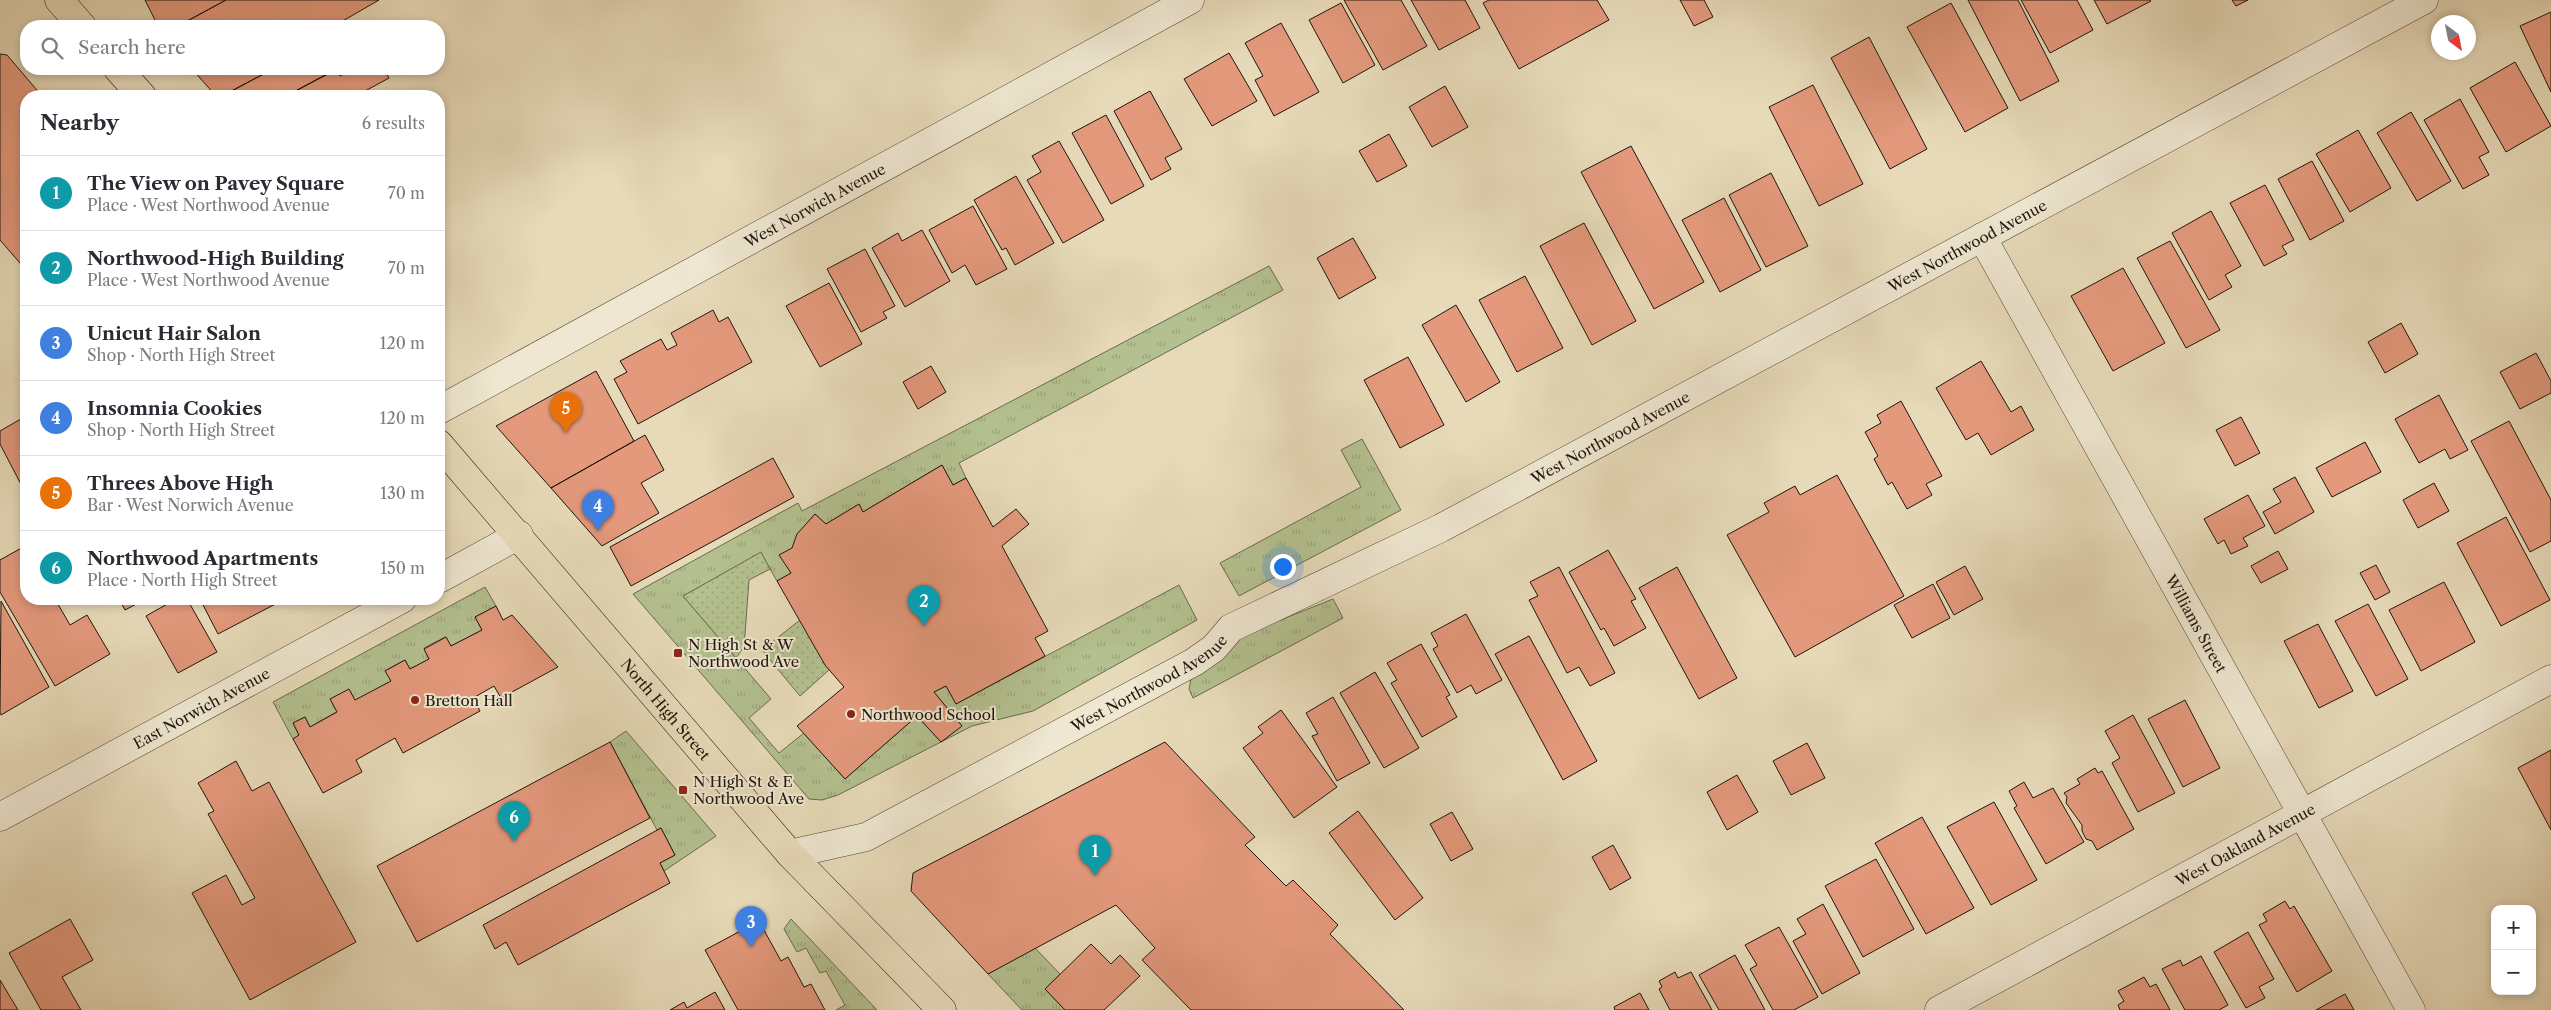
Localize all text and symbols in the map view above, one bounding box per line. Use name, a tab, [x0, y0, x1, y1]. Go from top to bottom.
north arrow	[2431, 15, 2476, 60]
search box	[20, 20, 445, 75]
icon: search	[38, 34, 66, 62]
text: Search here	[78, 36, 186, 59]
text: Nearby	[40, 110, 119, 135]
text: 6 results	[362, 113, 425, 133]
street label: West Norwich Avenue	[740, 159, 888, 252]
text: The View on Pavey Square	[87, 172, 344, 195]
text: 1	[52, 183, 60, 203]
text: 70 m	[388, 183, 425, 203]
text: Place · West Northwood Avenue	[87, 195, 330, 215]
street label: West Northwood Avenue	[1883, 195, 2050, 296]
text: Northwood-High Building	[87, 247, 344, 270]
text: 2	[51, 258, 61, 278]
text: 70 m	[388, 258, 425, 278]
text: Place · West Northwood Avenue	[87, 270, 330, 290]
text: Unicut Hair Salon	[87, 322, 261, 345]
text: 3	[51, 333, 61, 353]
text: 120 m	[380, 333, 425, 353]
text: Shop · North High Street	[87, 345, 275, 365]
street label: West Northwood Avenue	[1527, 387, 1693, 488]
pin: 5	[550, 392, 582, 433]
text: Insomnia Cookies	[87, 397, 262, 420]
text: 4	[51, 408, 61, 428]
text: 120 m	[380, 408, 425, 428]
text: Shop · North High Street	[87, 420, 275, 440]
text: Threes Above High	[87, 472, 273, 495]
text: 5	[52, 483, 60, 503]
text: 130 m	[380, 483, 425, 503]
pin: 4	[582, 490, 614, 531]
text: Bar · West Norwich Avenue	[87, 495, 294, 515]
text: Northwood Apartments	[87, 547, 318, 570]
your location	[1270, 554, 1296, 580]
text: 6	[51, 558, 61, 578]
text: 150 m	[380, 558, 425, 578]
text: Place · North High Street	[87, 570, 277, 590]
street label: Williams Street	[2161, 570, 2232, 677]
pin: 2	[908, 585, 940, 626]
street label: West Northwood Avenue	[1067, 631, 1231, 736]
place label: N High St & W Northwood Ave	[688, 635, 799, 671]
marker: N High St & W Northwood Ave	[672, 647, 684, 659]
street label: North High Street	[617, 654, 715, 764]
street label: East Norwich Avenue	[130, 663, 273, 753]
place label: Bretton Hall	[425, 691, 513, 710]
marker: Bretton Hall	[409, 694, 421, 706]
place label: Northwood School	[861, 705, 996, 724]
marker: Northwood School	[845, 708, 857, 720]
place label: N High St & E Northwood Ave	[693, 772, 804, 808]
marker: N High St & E Northwood Ave	[677, 784, 689, 796]
street label: West Oakland Avenue	[2171, 799, 2318, 890]
pin: 6	[498, 801, 530, 842]
pin: 1	[1079, 835, 1111, 876]
map controls	[2491, 905, 2536, 995]
button: +	[2491, 905, 2536, 950]
pin: 3	[735, 906, 767, 947]
button: −	[2491, 950, 2536, 995]

